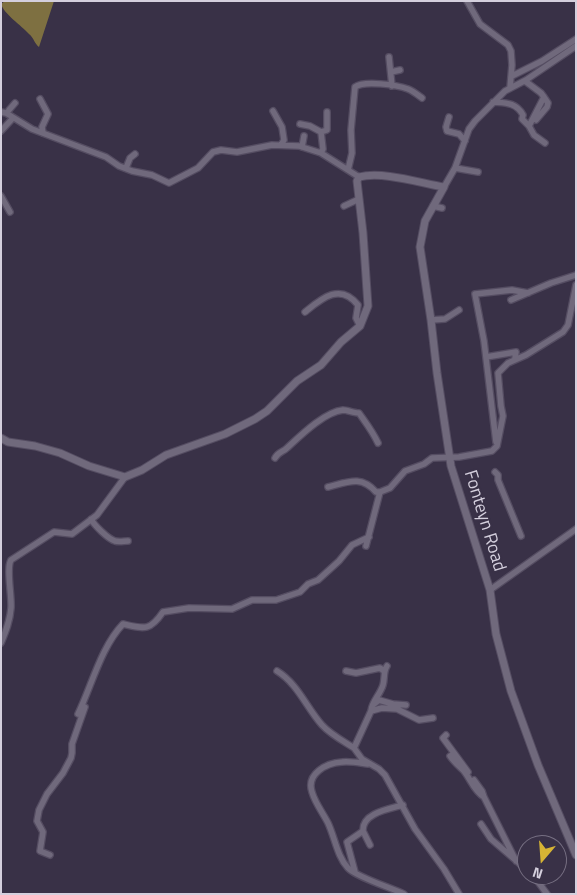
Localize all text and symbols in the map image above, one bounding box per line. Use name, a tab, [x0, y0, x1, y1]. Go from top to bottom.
street label: Fonteyn Road	[458, 468, 510, 574]
north arrow	[517, 835, 567, 885]
text: N	[530, 862, 545, 885]

